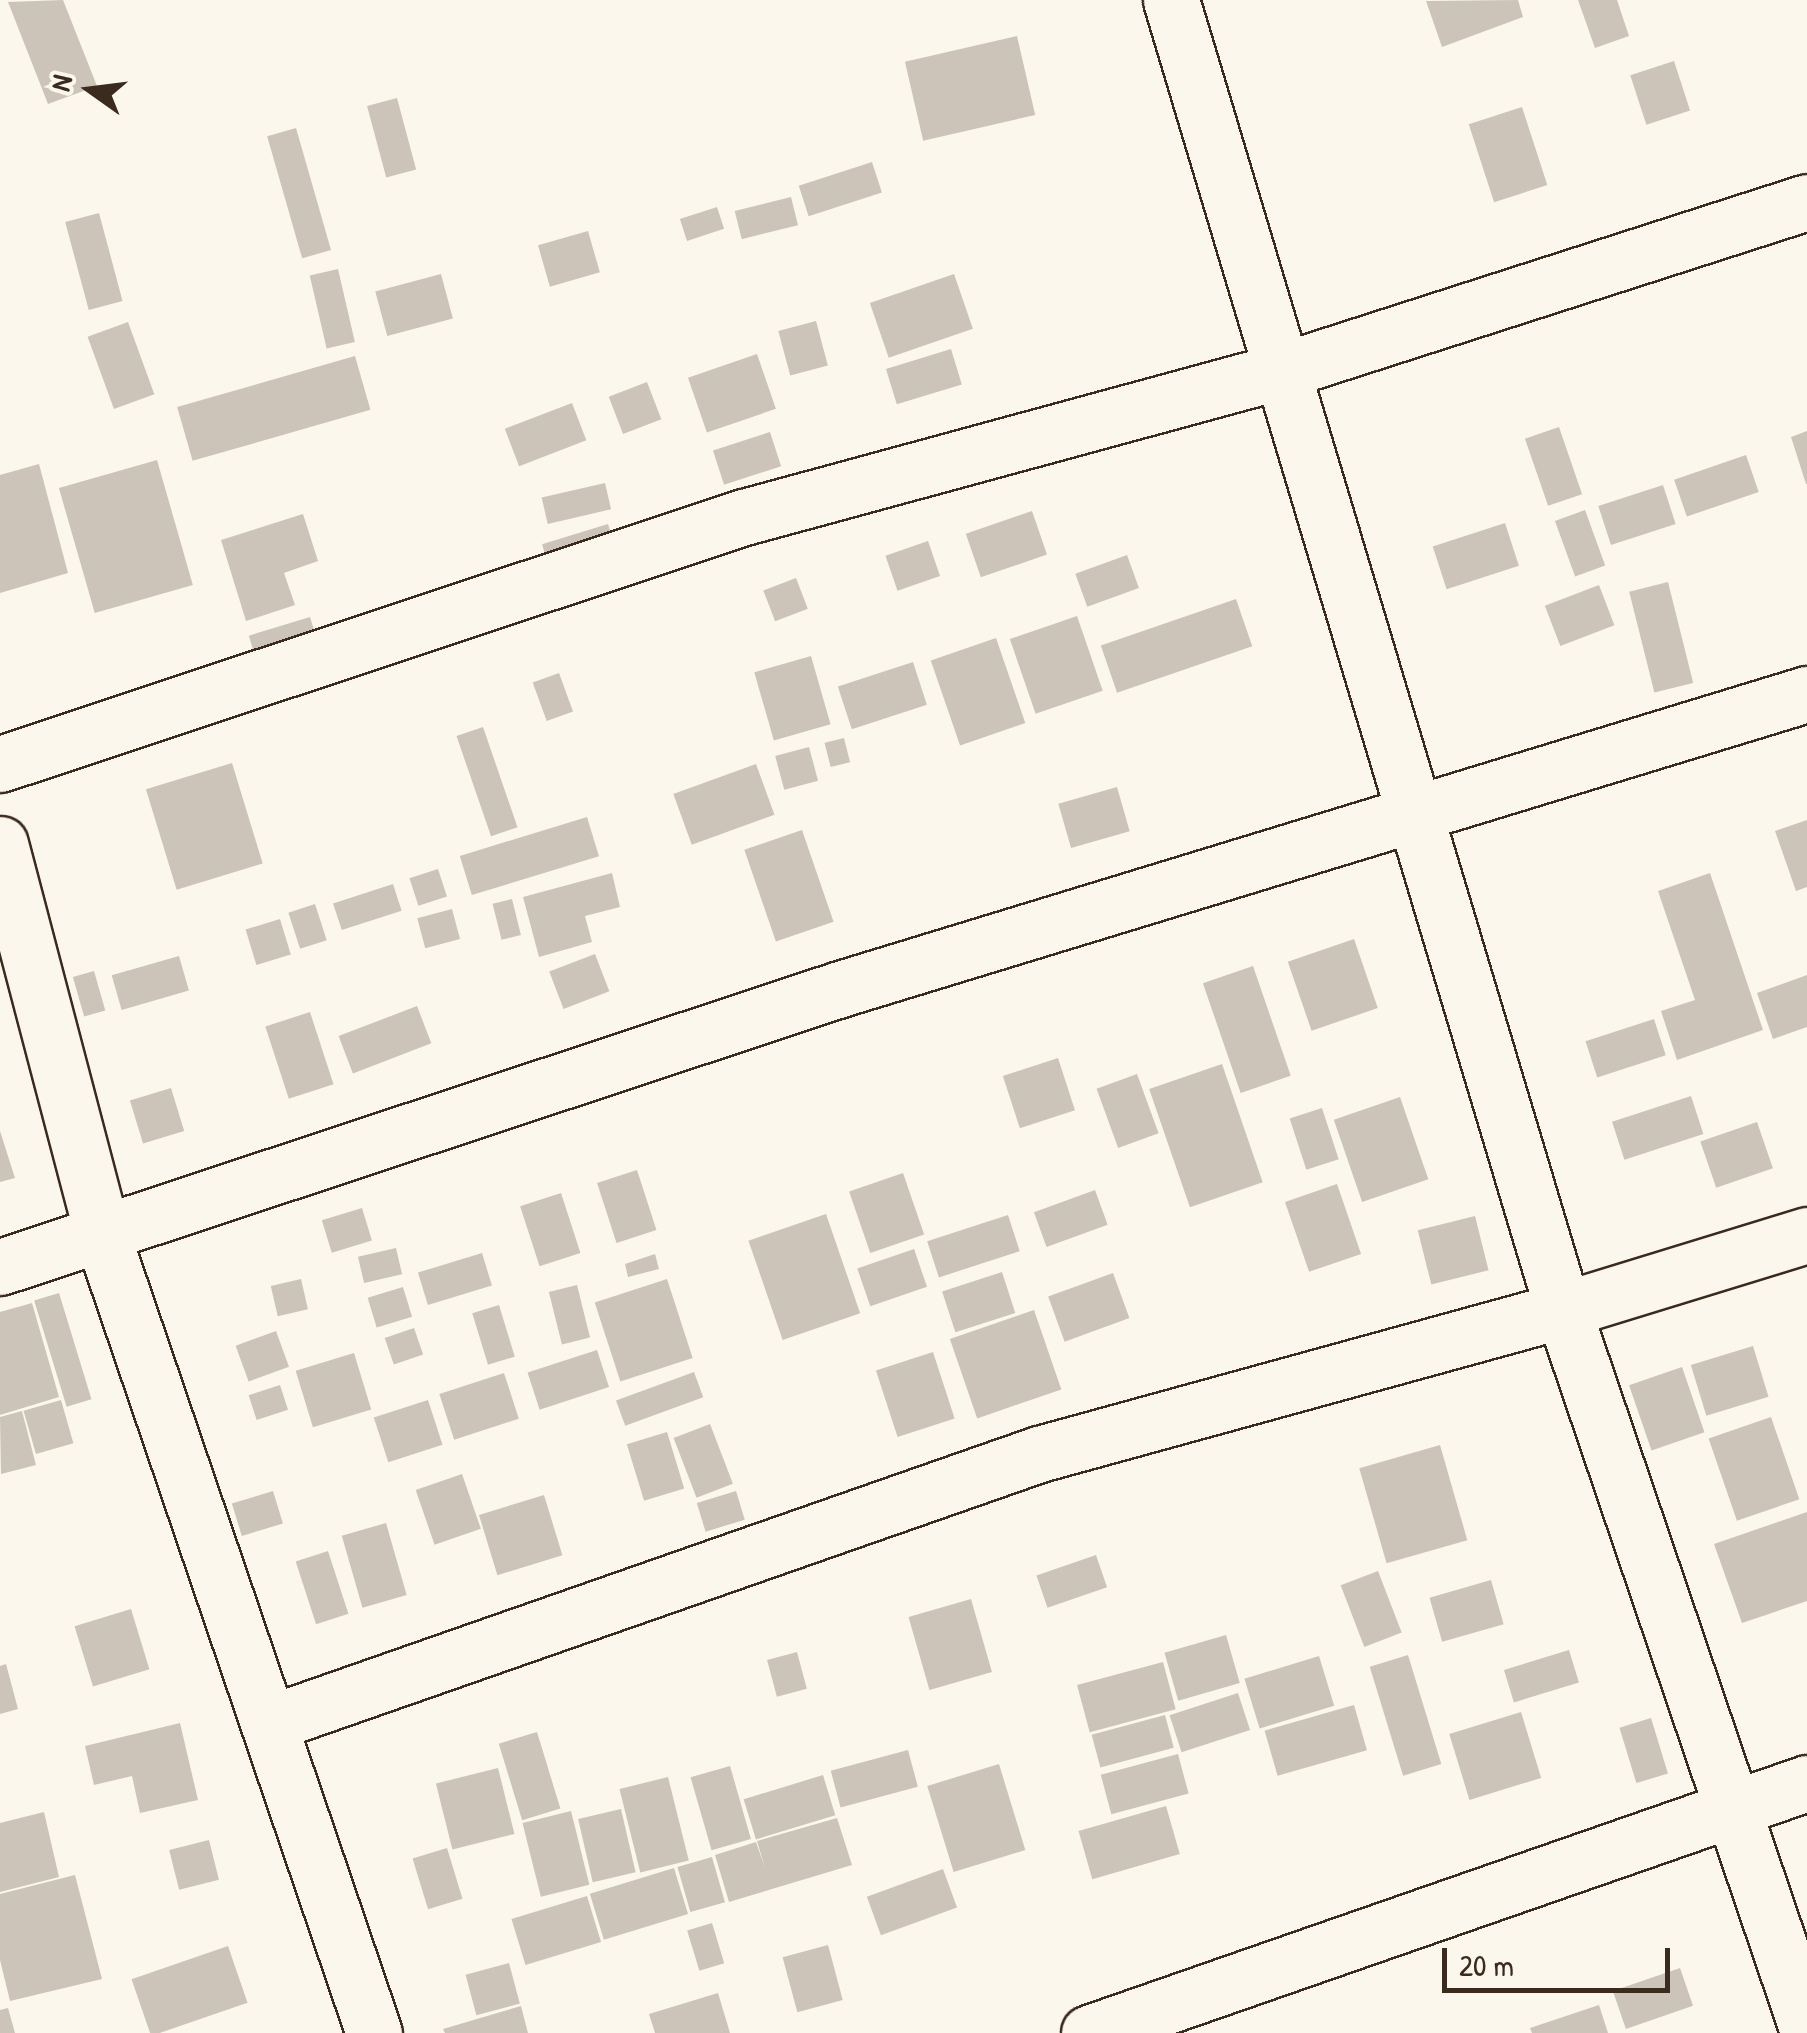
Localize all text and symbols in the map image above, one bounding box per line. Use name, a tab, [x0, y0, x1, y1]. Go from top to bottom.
north arrow	[40, 40, 140, 140]
text: N	[41, 71, 81, 95]
scale bar	[1447, 1928, 1674, 1990]
text: 20 m	[1459, 1945, 1514, 1985]

